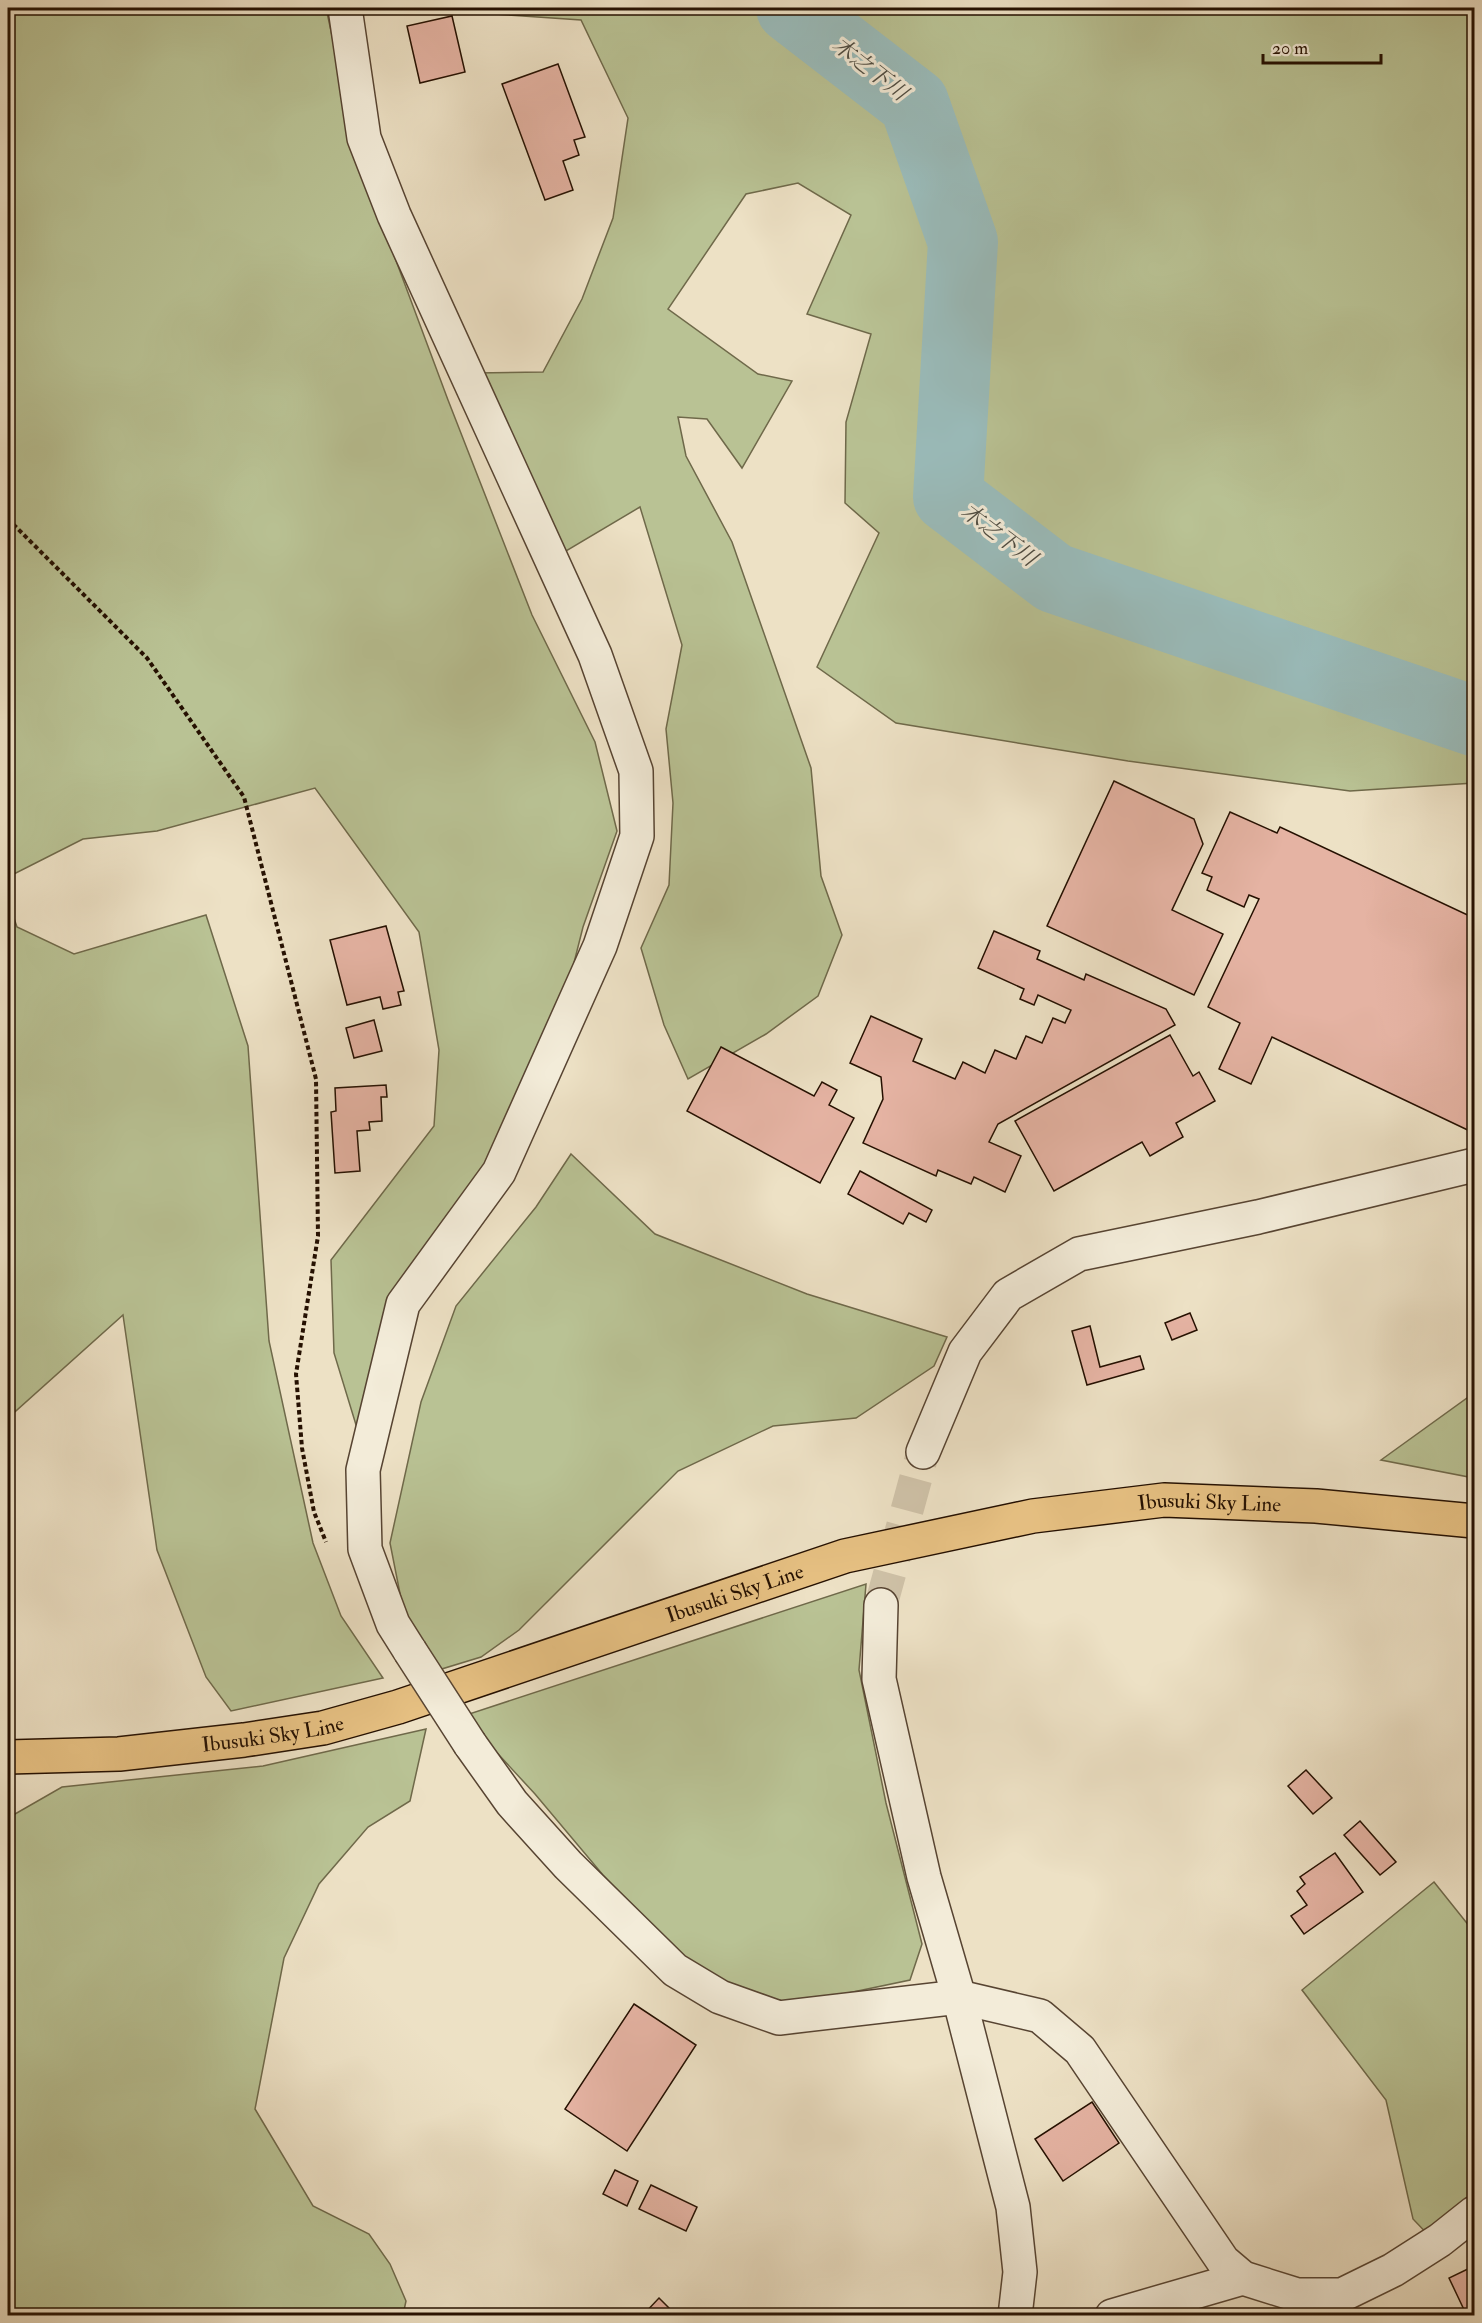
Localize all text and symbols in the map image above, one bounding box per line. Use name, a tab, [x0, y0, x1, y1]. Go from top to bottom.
scale bar	[1263, 27, 1382, 65]
water label: 木之下川	[827, 31, 915, 108]
text: 20 m	[1272, 37, 1308, 60]
water label: 木之下川	[955, 497, 1044, 574]
street label: Ibusuki Sky Line	[1136, 1486, 1282, 1518]
street label: Ibusuki Sky Line	[662, 1557, 807, 1629]
street label: Ibusuki Sky Line	[200, 1709, 347, 1758]

